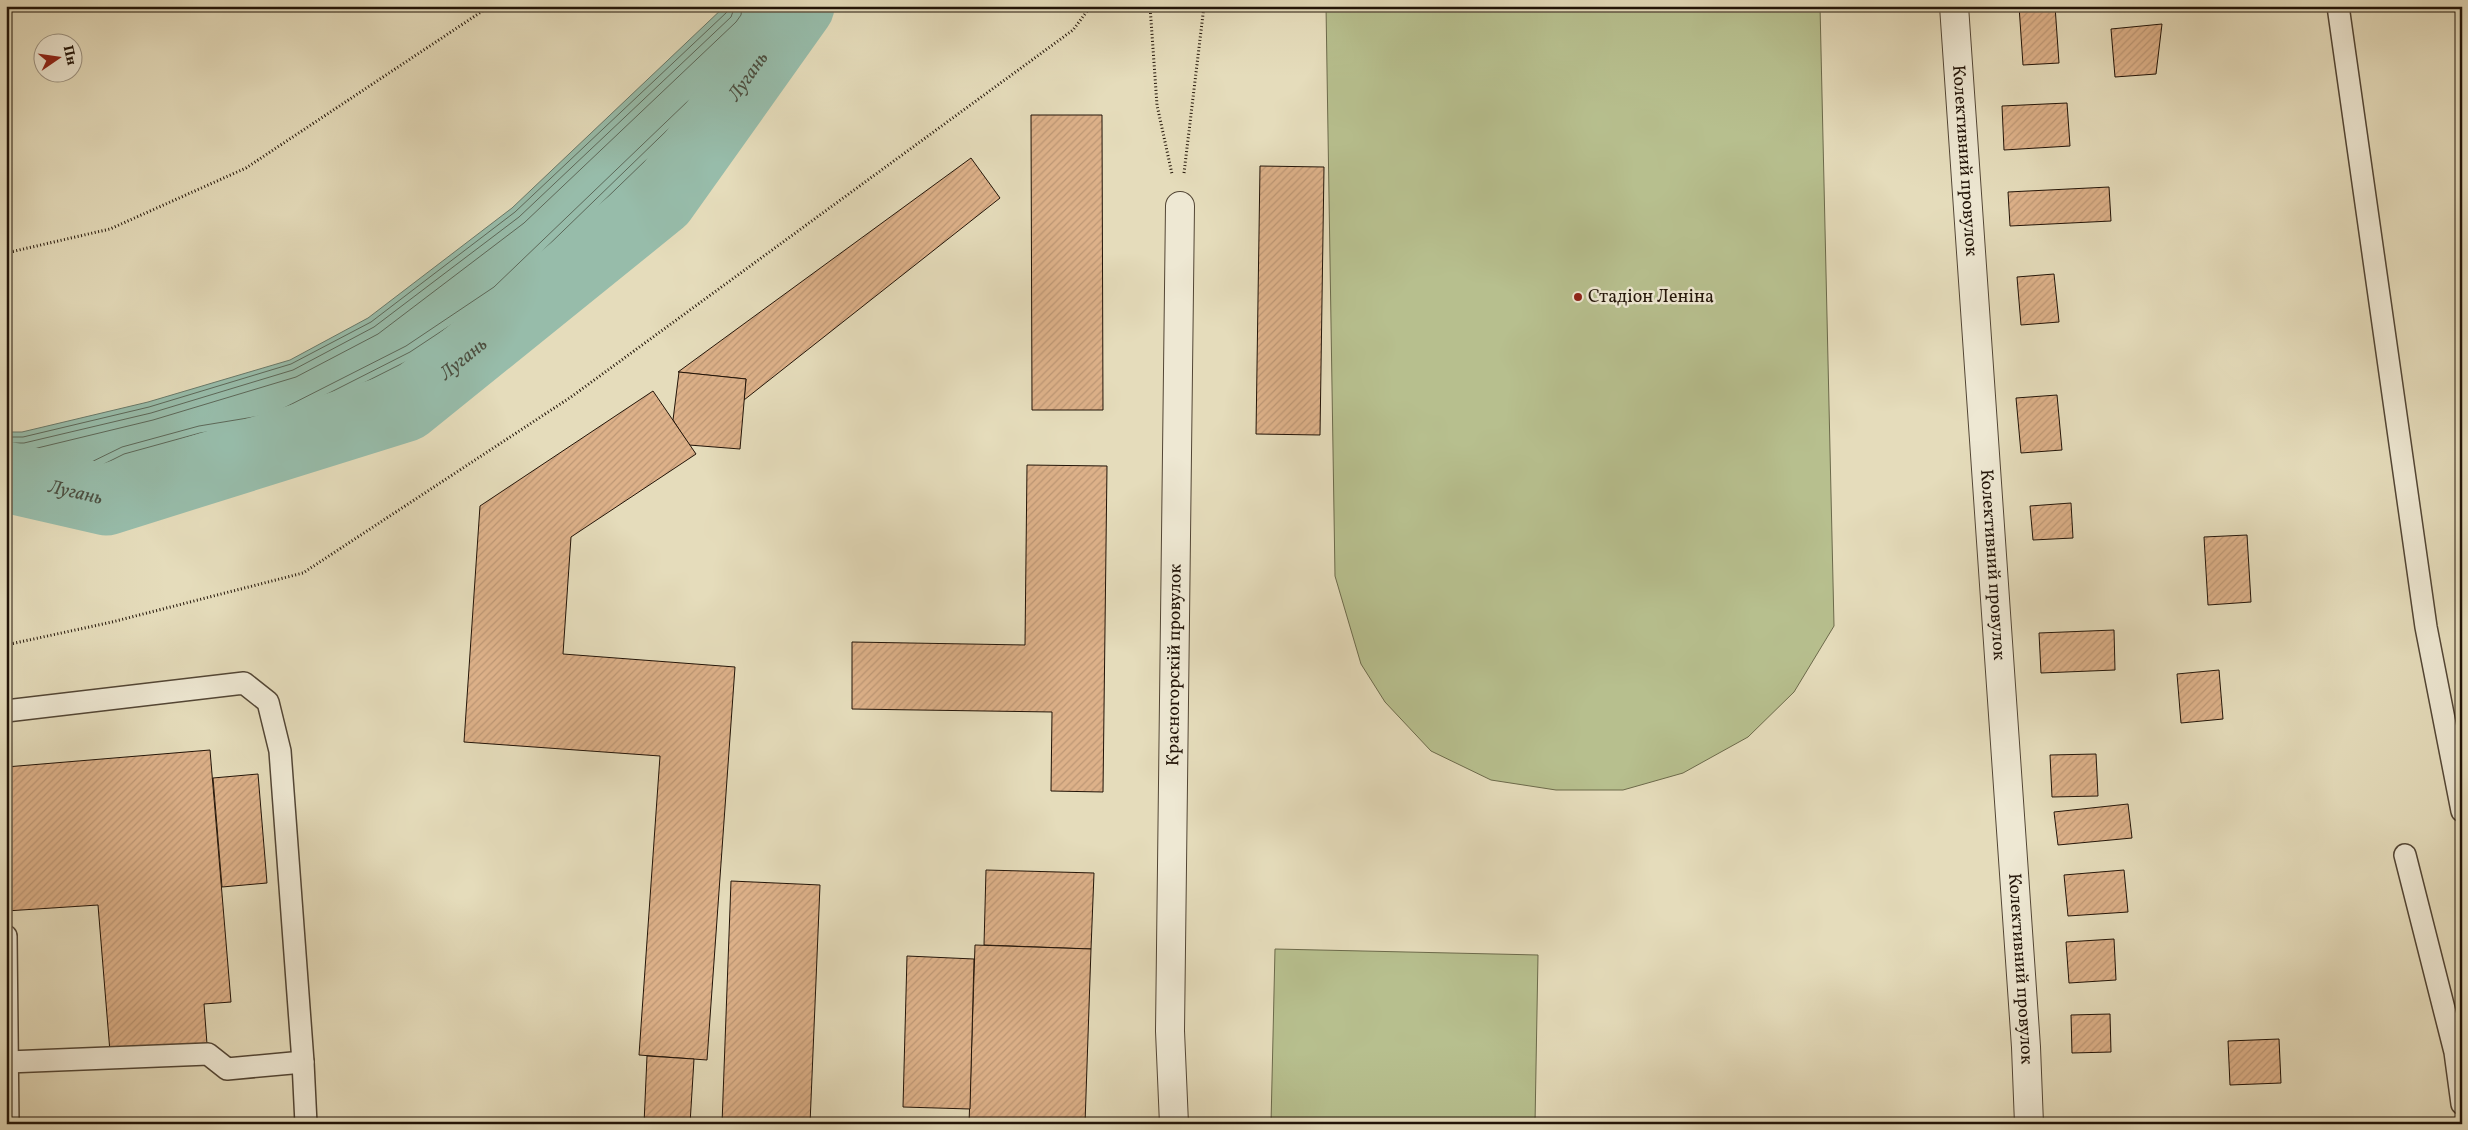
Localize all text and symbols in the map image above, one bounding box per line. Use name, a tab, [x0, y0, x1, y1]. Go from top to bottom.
north arrow	[32, 32, 82, 82]
text: Пн	[58, 44, 81, 67]
water label: Лугань	[722, 47, 775, 107]
street label: Колективний провулок	[1946, 64, 1984, 258]
place label: Стадіон Леніна	[1588, 285, 1714, 310]
marker: Стадіон Леніна	[1572, 291, 1584, 303]
water label: Лугань	[433, 332, 493, 387]
street label: Колективний провулок	[1974, 468, 2012, 662]
water label: Лугань	[45, 474, 105, 512]
street label: Красногорскій провулок	[1161, 563, 1188, 766]
street label: Колективний провулок	[2002, 872, 2039, 1065]

